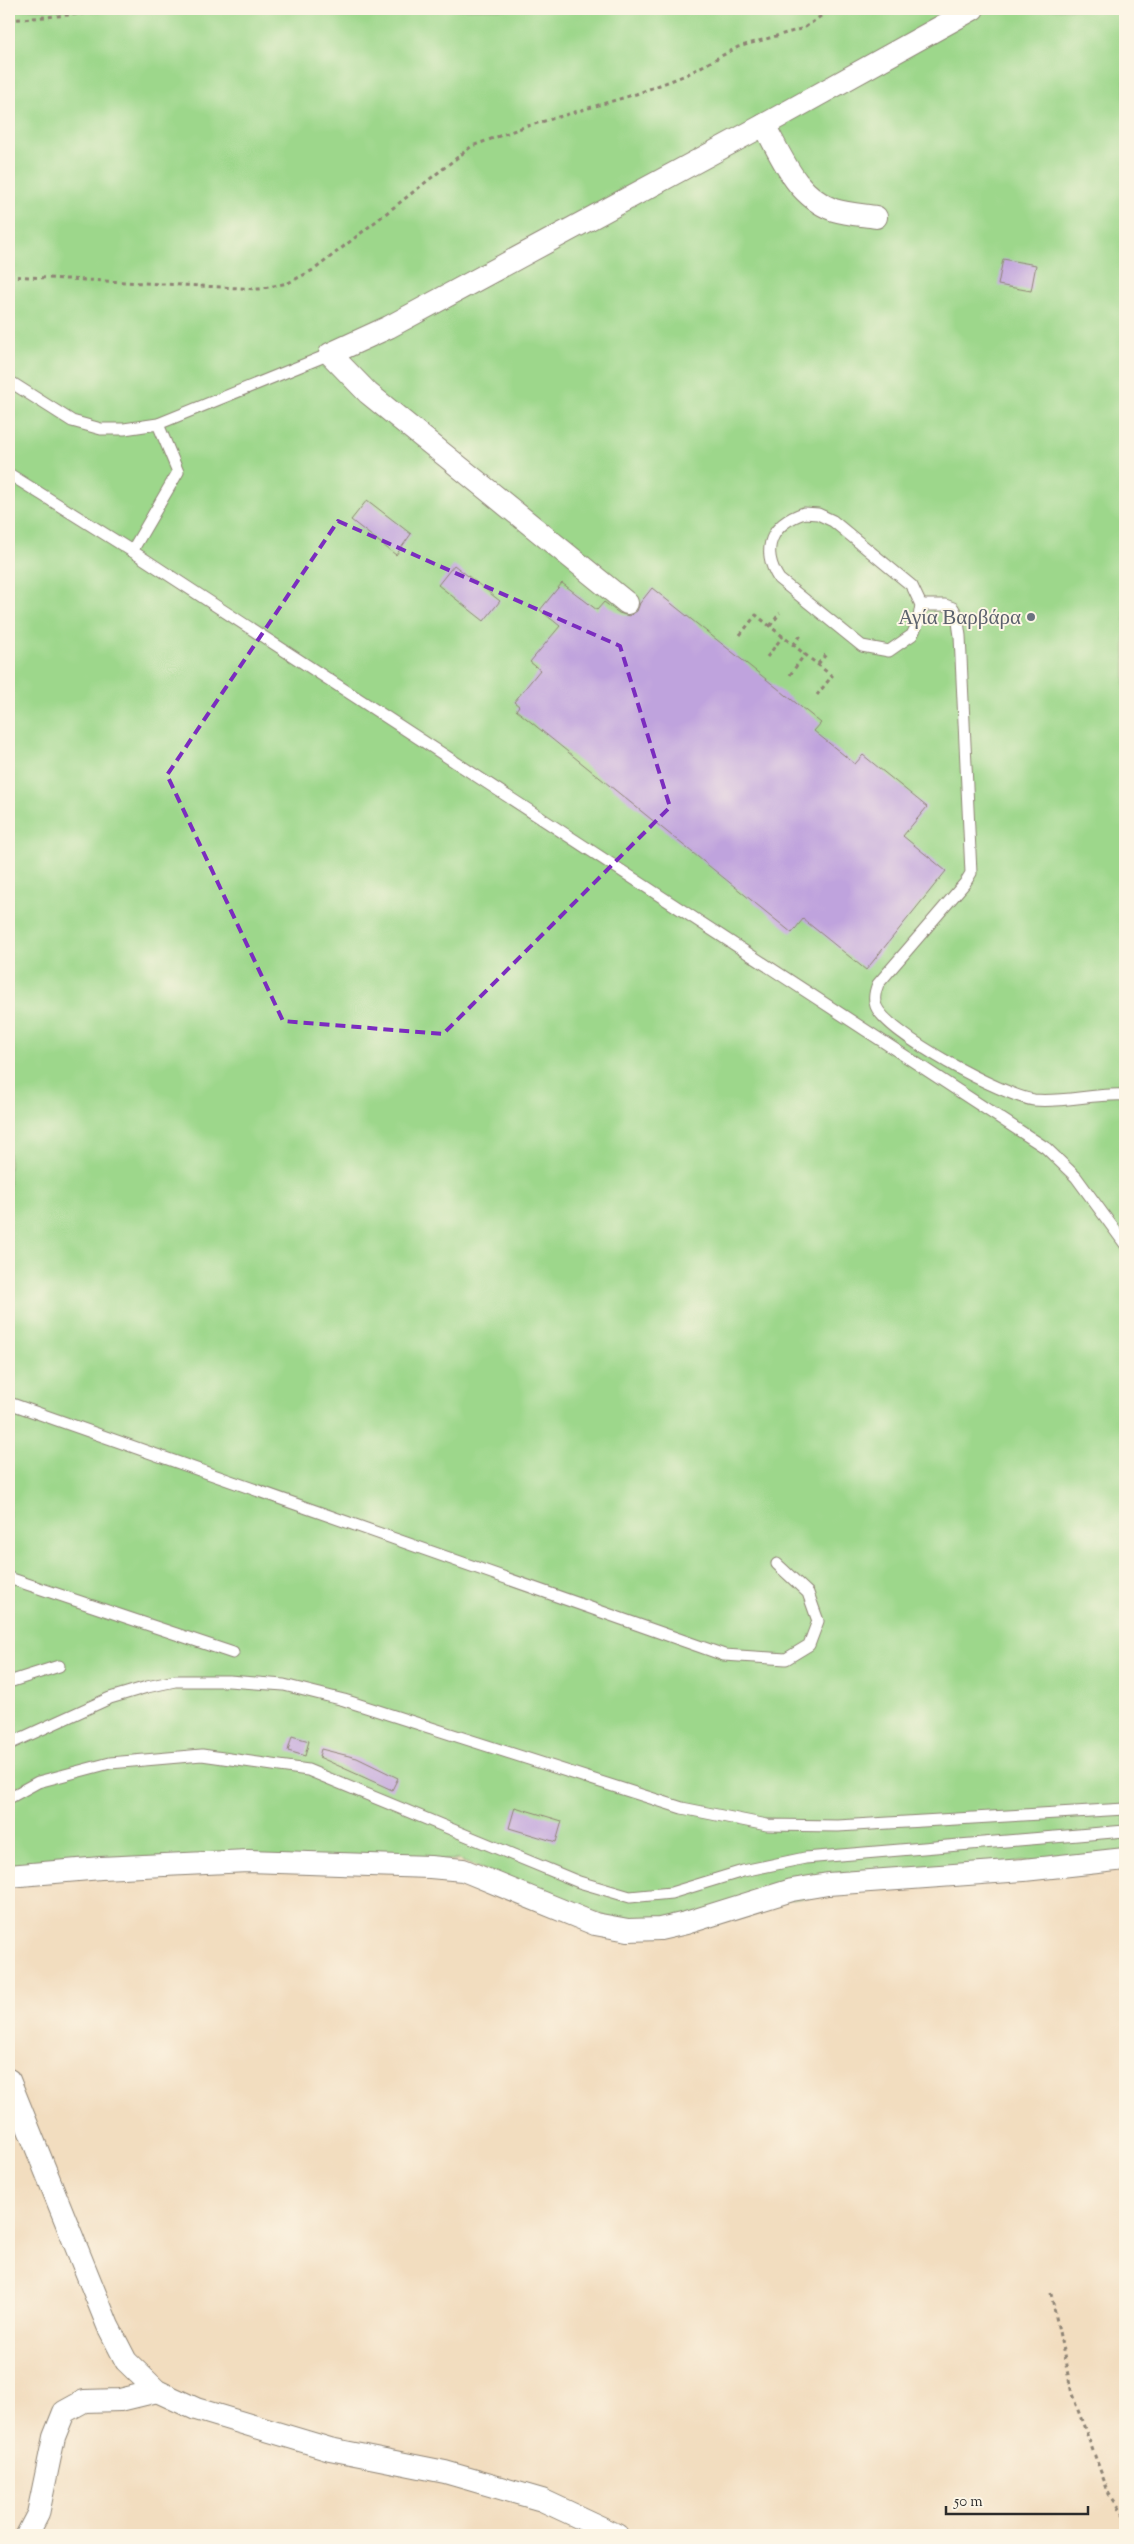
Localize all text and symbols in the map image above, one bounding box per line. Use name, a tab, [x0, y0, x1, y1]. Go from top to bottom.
place label: Αγία Βαρβάρα	[898, 604, 1021, 634]
marker: Αγία Βαρβάρα	[1025, 611, 1037, 623]
scale bar	[946, 2484, 1089, 2516]
text: 50 m	[953, 2492, 983, 2513]

